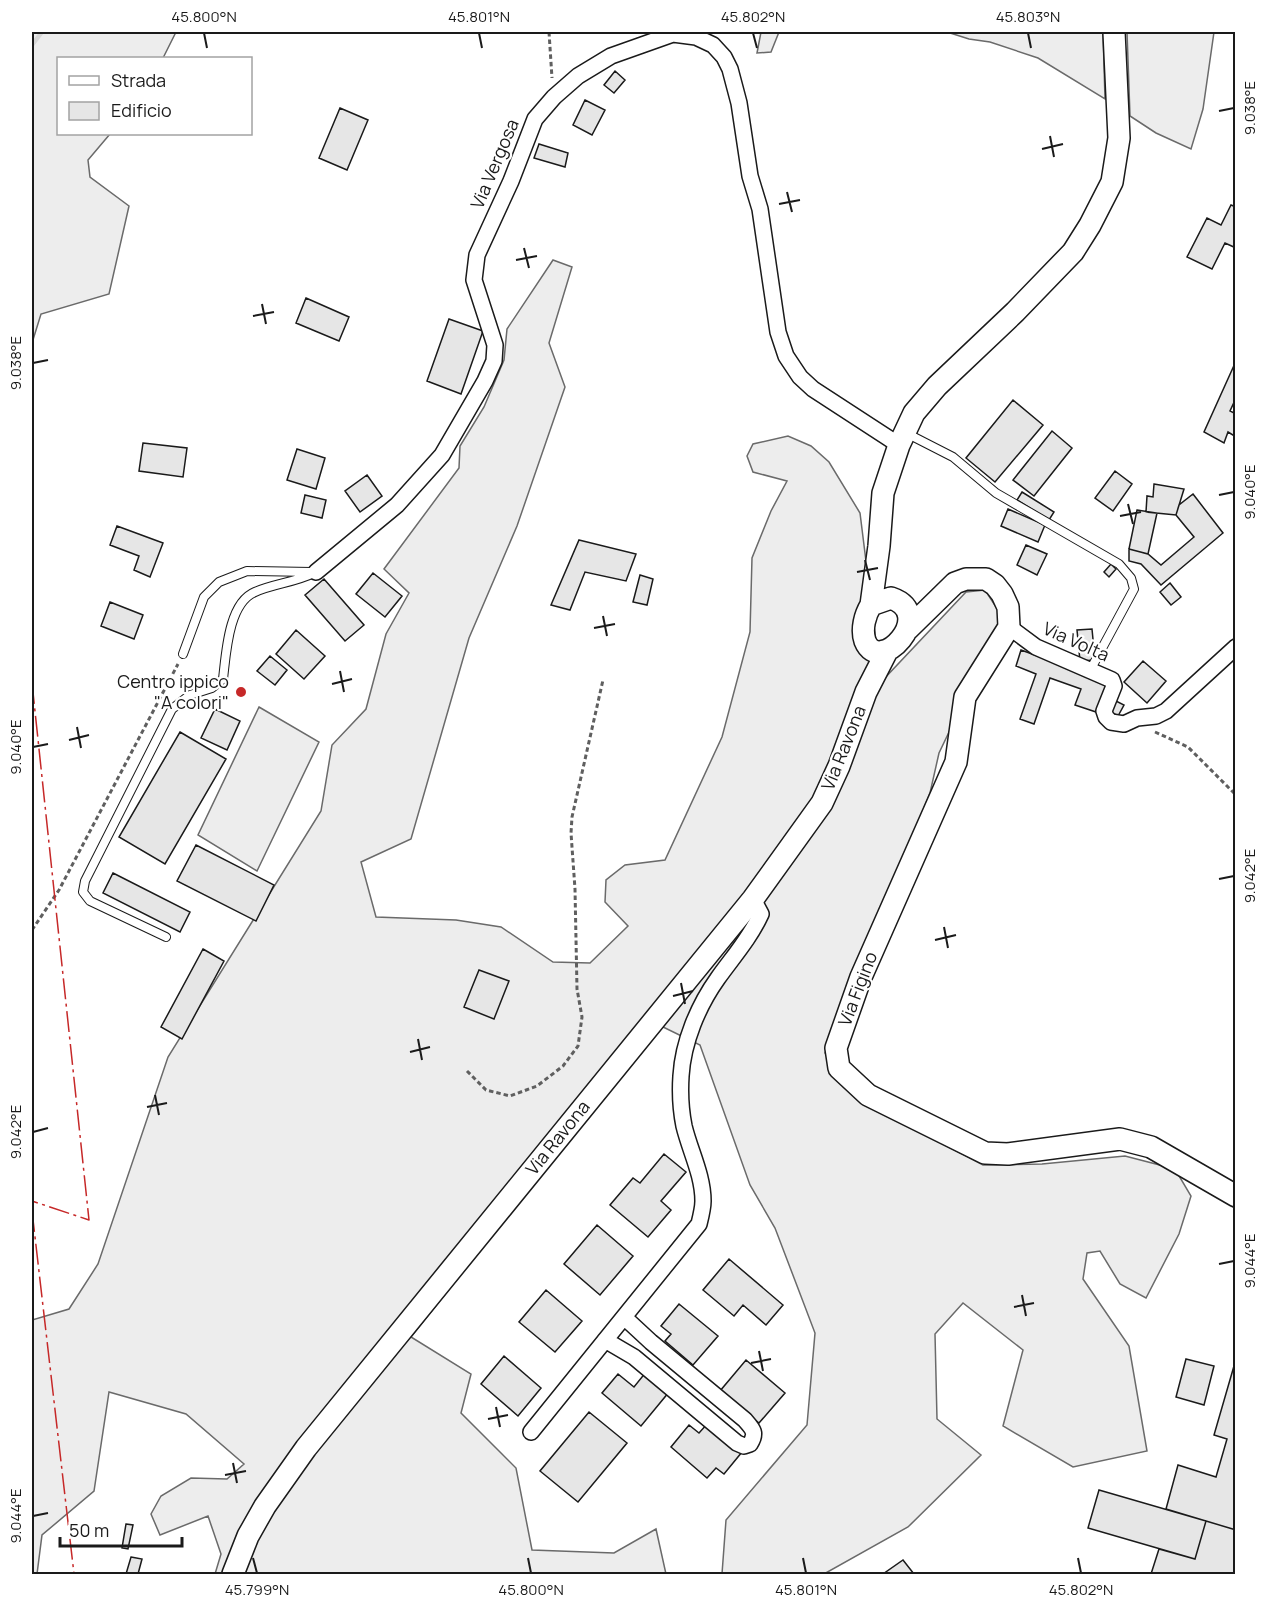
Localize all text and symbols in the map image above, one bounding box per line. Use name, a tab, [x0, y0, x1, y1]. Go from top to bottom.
text: 45.800°N	[171, 6, 237, 27]
text: 45.801°N	[448, 6, 510, 27]
text: 45.802°N	[721, 6, 785, 27]
text: 45.803°N	[996, 6, 1060, 27]
legend	[57, 57, 252, 135]
text: Strada	[111, 68, 166, 92]
text: 9.038°E	[1239, 81, 1260, 135]
text: Edificio	[111, 98, 172, 122]
street label: Via Vergosa	[464, 115, 524, 212]
text: 9.038°E	[5, 336, 26, 390]
text: 9.040°E	[1239, 464, 1260, 520]
street label: Via Volta	[1039, 616, 1113, 666]
place label: Centro ippico "A colori"	[117, 669, 229, 714]
marker: Centro ippico "A colori"	[234, 685, 248, 699]
street label: Via Ravona	[815, 702, 871, 794]
text: 9.040°E	[5, 719, 26, 775]
text: 9.042°E	[1239, 849, 1260, 903]
street label: Via Figino	[832, 948, 882, 1029]
street label: Via Ravona	[520, 1095, 595, 1180]
text: 9.042°E	[5, 1105, 26, 1159]
text: 9.044°E	[1239, 1233, 1260, 1289]
text: 9.044°E	[5, 1488, 26, 1544]
scale bar	[60, 1510, 182, 1548]
text: 50 m	[69, 1518, 109, 1542]
text: 45.799°N	[225, 1579, 289, 1600]
text: 45.800°N	[498, 1579, 564, 1600]
text: 45.801°N	[775, 1579, 837, 1600]
text: 45.802°N	[1049, 1579, 1113, 1600]

